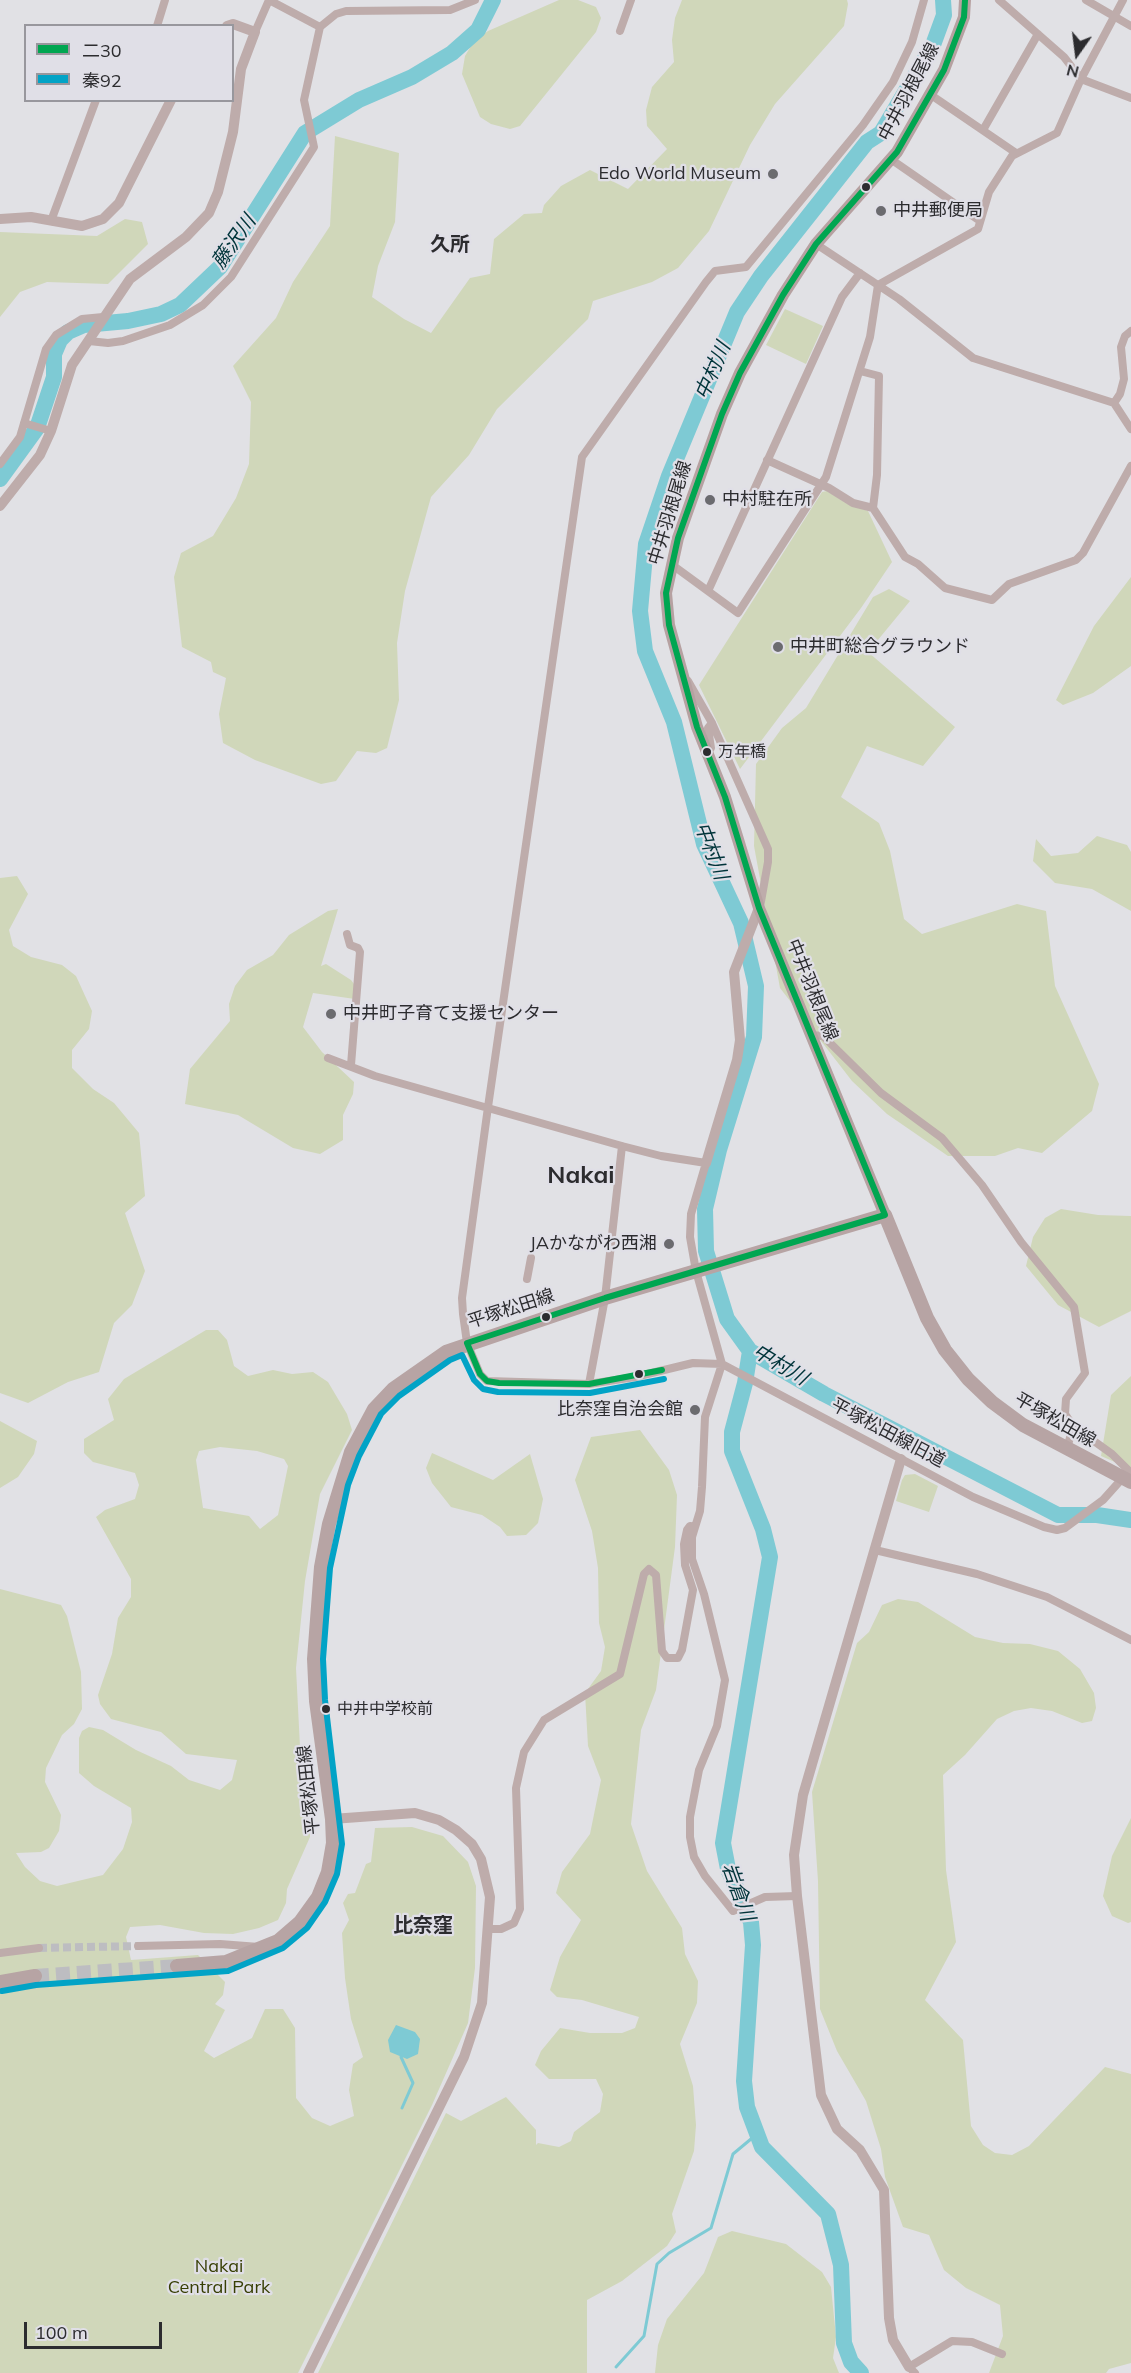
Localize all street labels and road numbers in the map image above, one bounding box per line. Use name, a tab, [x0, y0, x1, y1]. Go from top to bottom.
street label: 中井羽根尾線	[874, 39, 944, 145]
street label: 中井羽根尾線	[644, 458, 696, 568]
street label: 中井羽根尾線	[782, 936, 842, 1044]
street label: 平塚松田線	[465, 1285, 557, 1333]
street label: 平塚松田線	[1011, 1388, 1099, 1452]
street label: 平塚松田線旧道	[827, 1394, 949, 1472]
street label: 平塚松田線	[294, 1744, 324, 1836]

